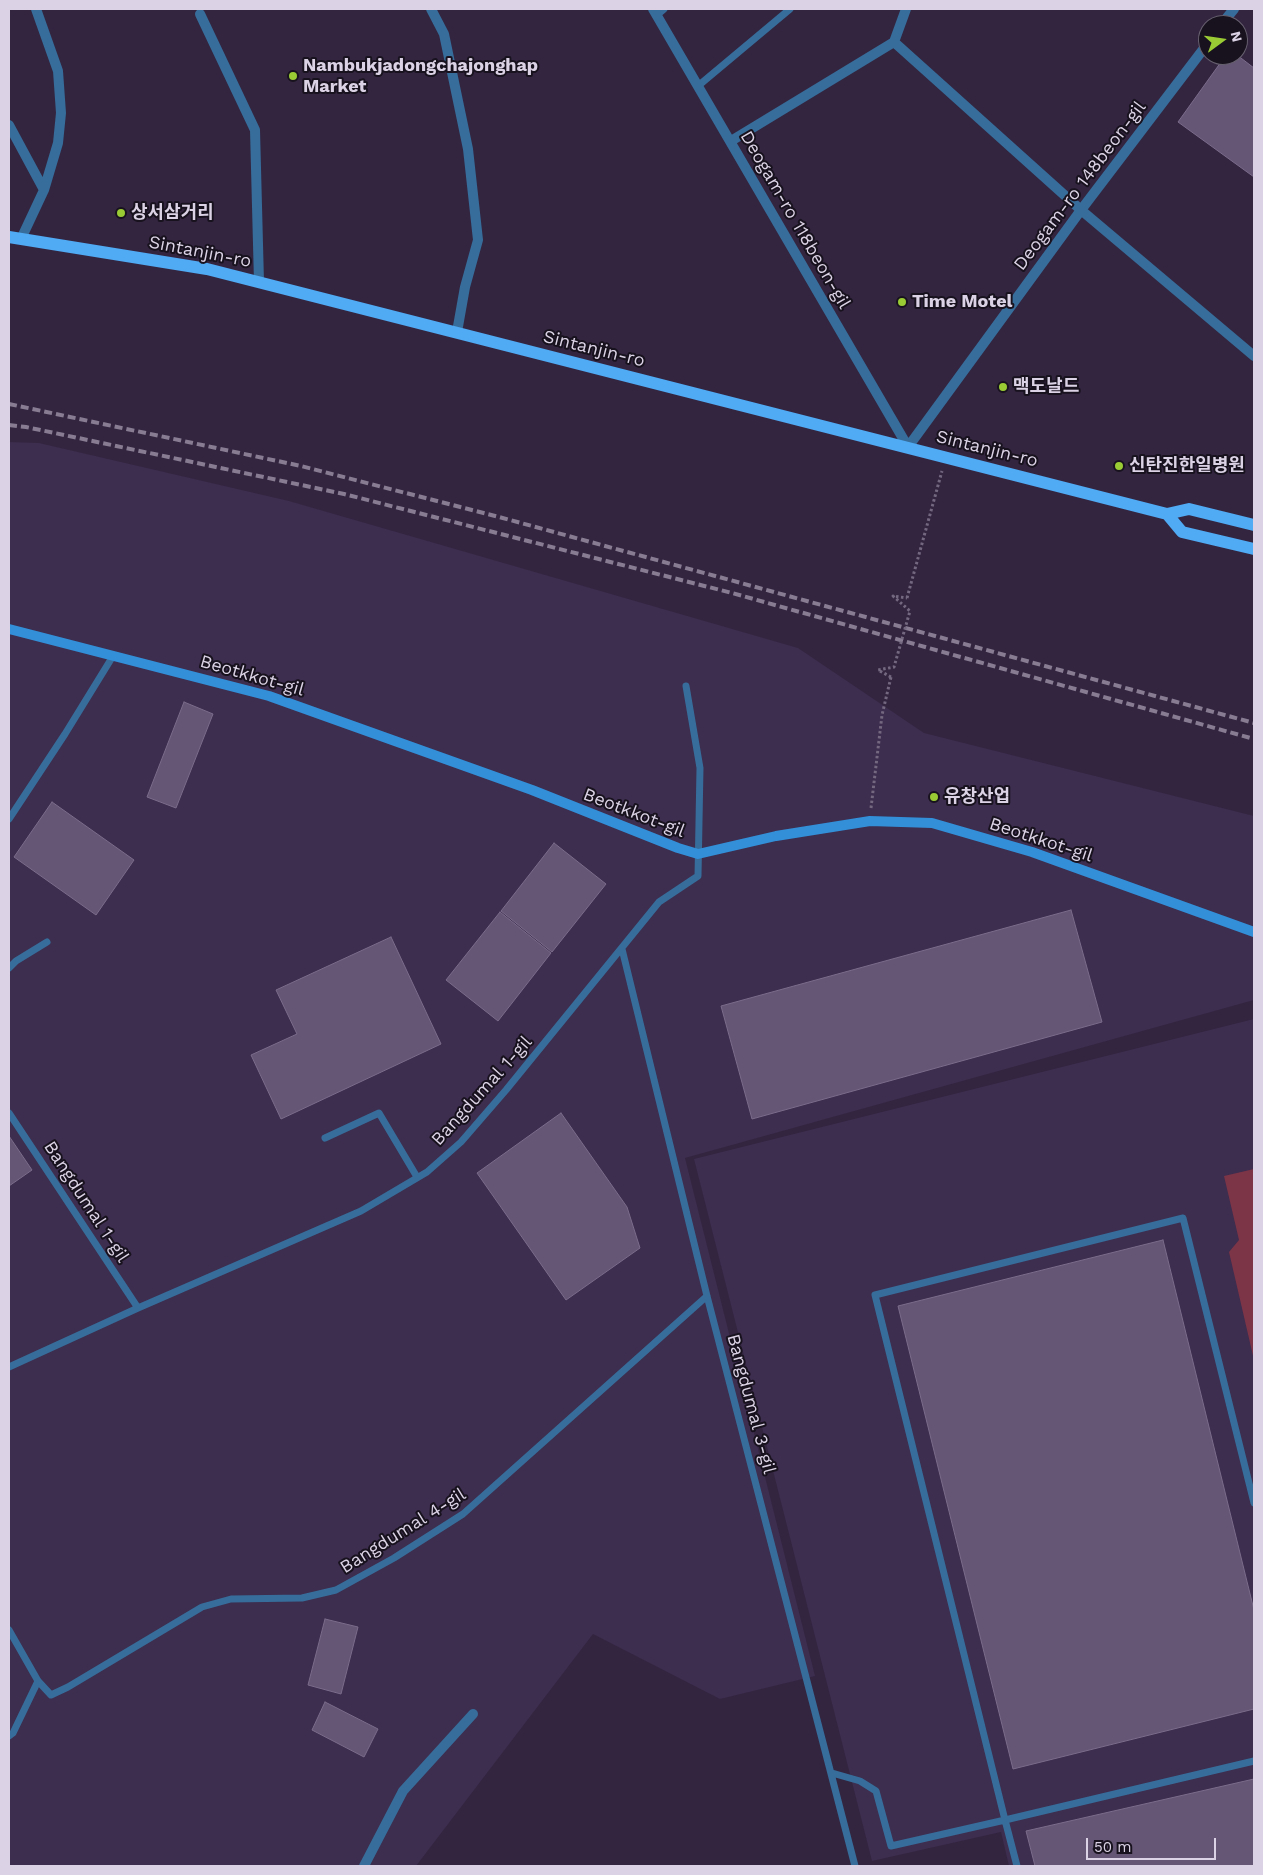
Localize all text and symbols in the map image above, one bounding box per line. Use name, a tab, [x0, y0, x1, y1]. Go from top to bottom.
north arrow	[1198, 15, 1248, 65]
text: N	[1228, 30, 1246, 44]
place label: Nambukjadongchajonghap Market	[303, 55, 538, 98]
marker: Nambukjadongchajonghap Market	[287, 70, 299, 82]
street label: Deogam-ro 148beon-gil	[1009, 97, 1151, 275]
street label: Deogam-ro 118beon-gil	[735, 127, 855, 313]
place label: 상서삼거리	[131, 202, 214, 224]
marker: 상서삼거리	[115, 207, 127, 219]
street label: Sintanjin-ro	[147, 231, 253, 273]
place label: Time Motel	[912, 291, 1012, 313]
marker: Time Motel	[896, 296, 908, 308]
street label: Sintanjin-ro	[541, 326, 647, 372]
place label: 맥도날드	[1013, 376, 1079, 398]
marker: 맥도날드	[997, 381, 1009, 393]
street label: Sintanjin-ro	[934, 426, 1040, 472]
place label: 신탄진한일병원	[1129, 455, 1245, 477]
marker: 신탄진한일병원	[1113, 460, 1125, 472]
street label: Beotkkot-gil	[197, 651, 307, 701]
street label: Beotkkot-gil	[580, 784, 688, 842]
place label: 유창산업	[944, 786, 1010, 808]
marker: 유창산업	[928, 791, 940, 803]
street label: Beotkkot-gil	[987, 813, 1095, 867]
street label: Bangdumal 1-gil	[427, 1032, 537, 1150]
street label: Bangdumal 1-gil	[39, 1137, 133, 1267]
street label: Bangdumal 3-gil	[722, 1332, 780, 1476]
street label: Bangdumal 4-gil	[336, 1484, 470, 1578]
scale bar	[1088, 1828, 1218, 1860]
text: 50 m	[1094, 1838, 1131, 1856]

